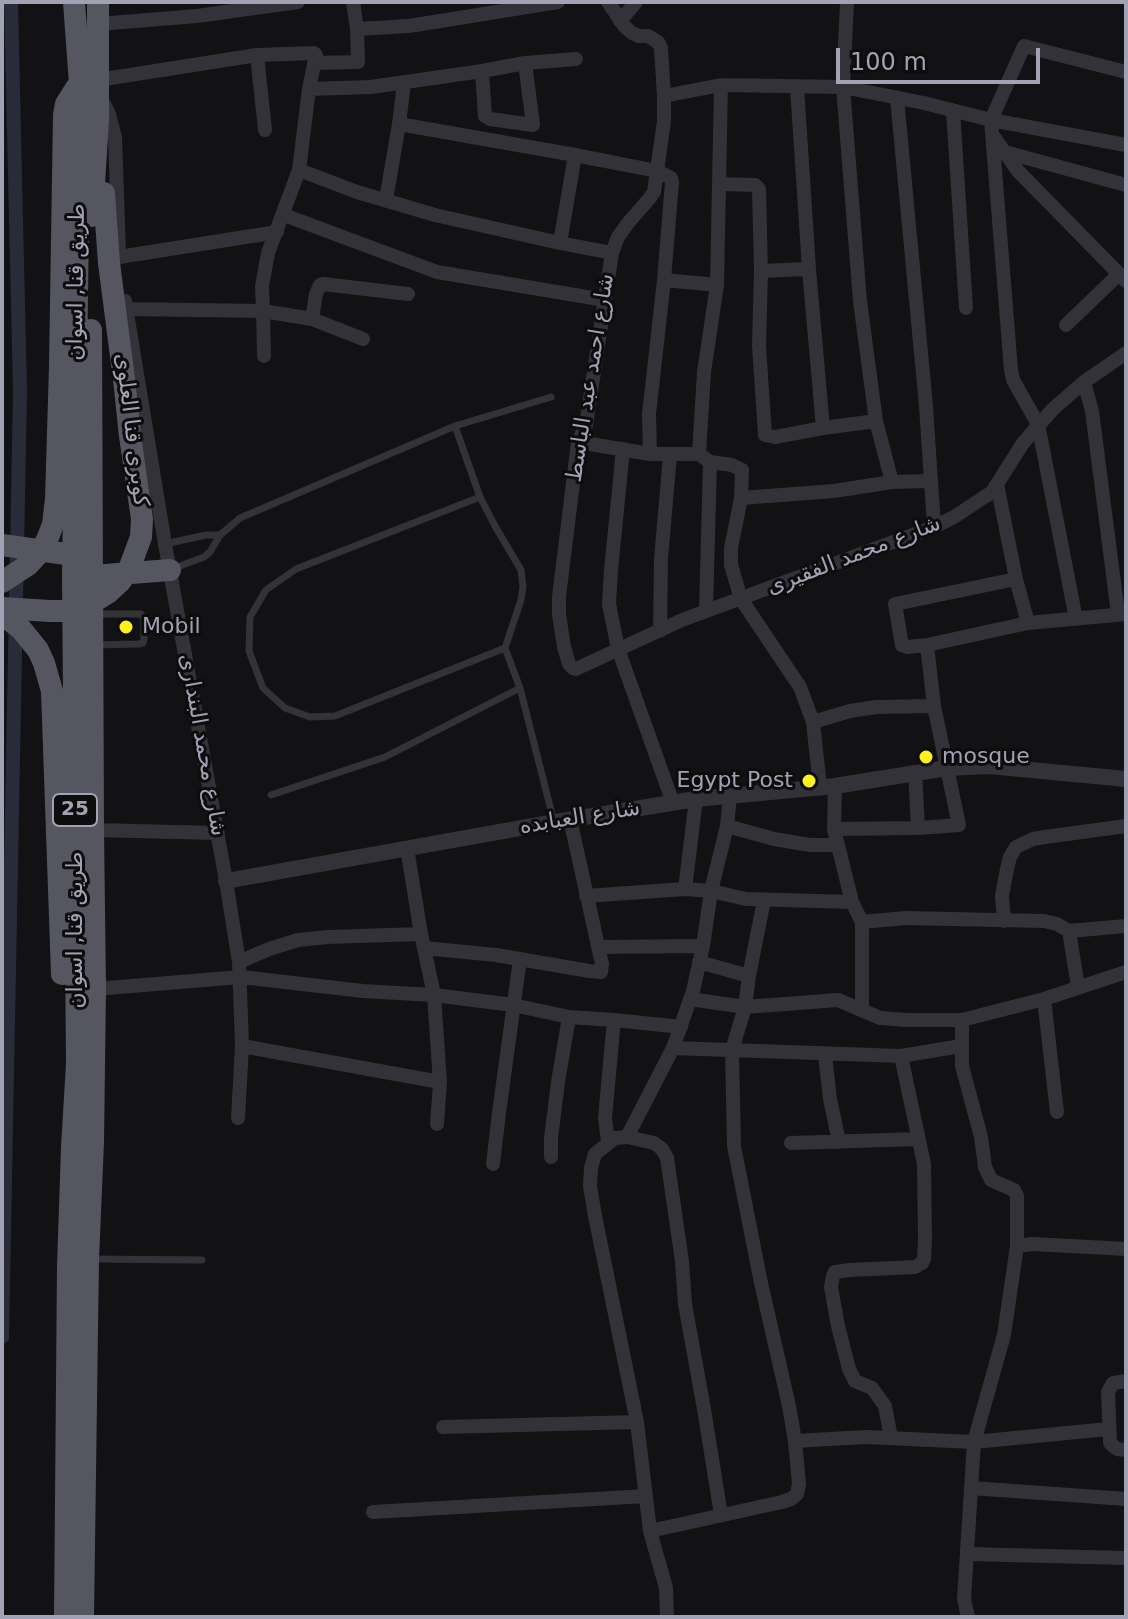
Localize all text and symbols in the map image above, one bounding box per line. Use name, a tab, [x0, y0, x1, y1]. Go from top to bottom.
scale bar	[840, 32, 1044, 82]
text: 100 m	[850, 48, 927, 76]
street label: طريق قنا, اسوان	[62, 203, 92, 361]
street label: شارع احمد عبد الباسط	[561, 272, 621, 484]
street label: كوبرى قنا العلوى	[108, 352, 154, 508]
street label: شارع محمد الفقيرى	[763, 511, 945, 601]
place label: Mobil	[142, 614, 201, 640]
marker: Mobil	[117, 618, 135, 636]
street label: شارع محمد البندارى	[173, 652, 231, 838]
place label: mosque	[942, 744, 1030, 770]
marker: mosque	[917, 748, 935, 766]
place label: Egypt Post	[677, 768, 793, 794]
marker: Egypt Post	[800, 772, 818, 790]
road number: 25	[53, 794, 97, 826]
street label: شارع العبابده	[518, 795, 642, 841]
street label: طريق قنا, اسوان	[63, 851, 89, 1009]

